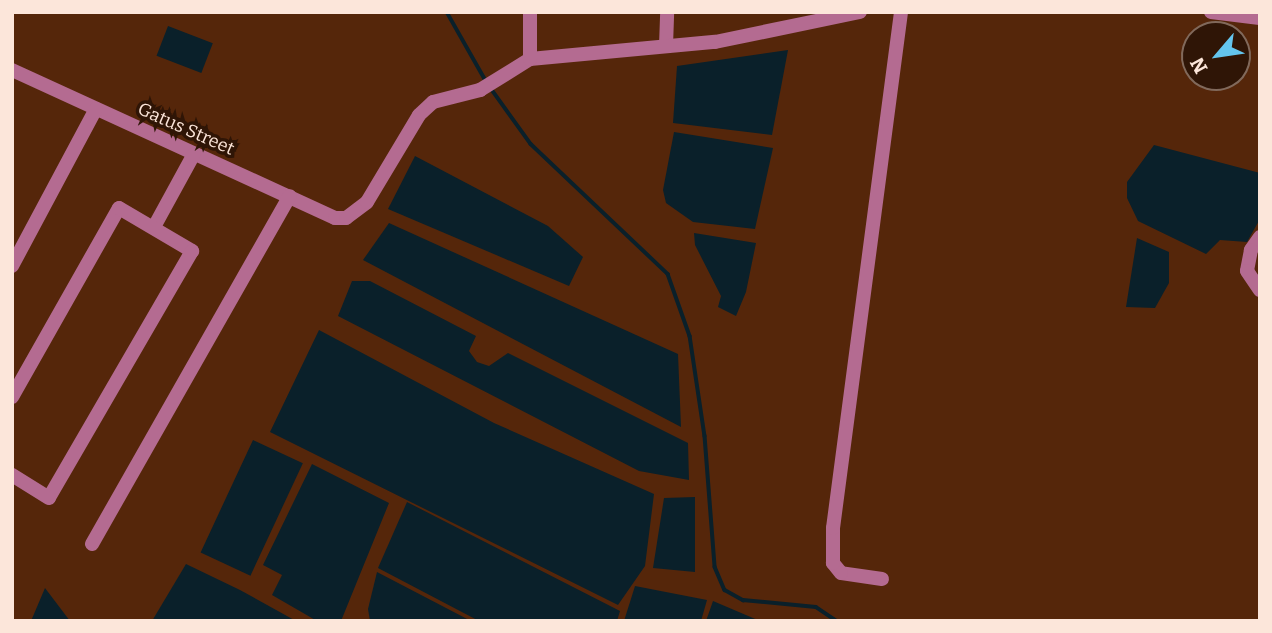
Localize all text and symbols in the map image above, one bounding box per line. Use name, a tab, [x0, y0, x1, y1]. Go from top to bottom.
north arrow	[1181, 21, 1251, 91]
text: N	[1185, 53, 1213, 77]
street label: Gatus Street	[134, 98, 238, 160]

